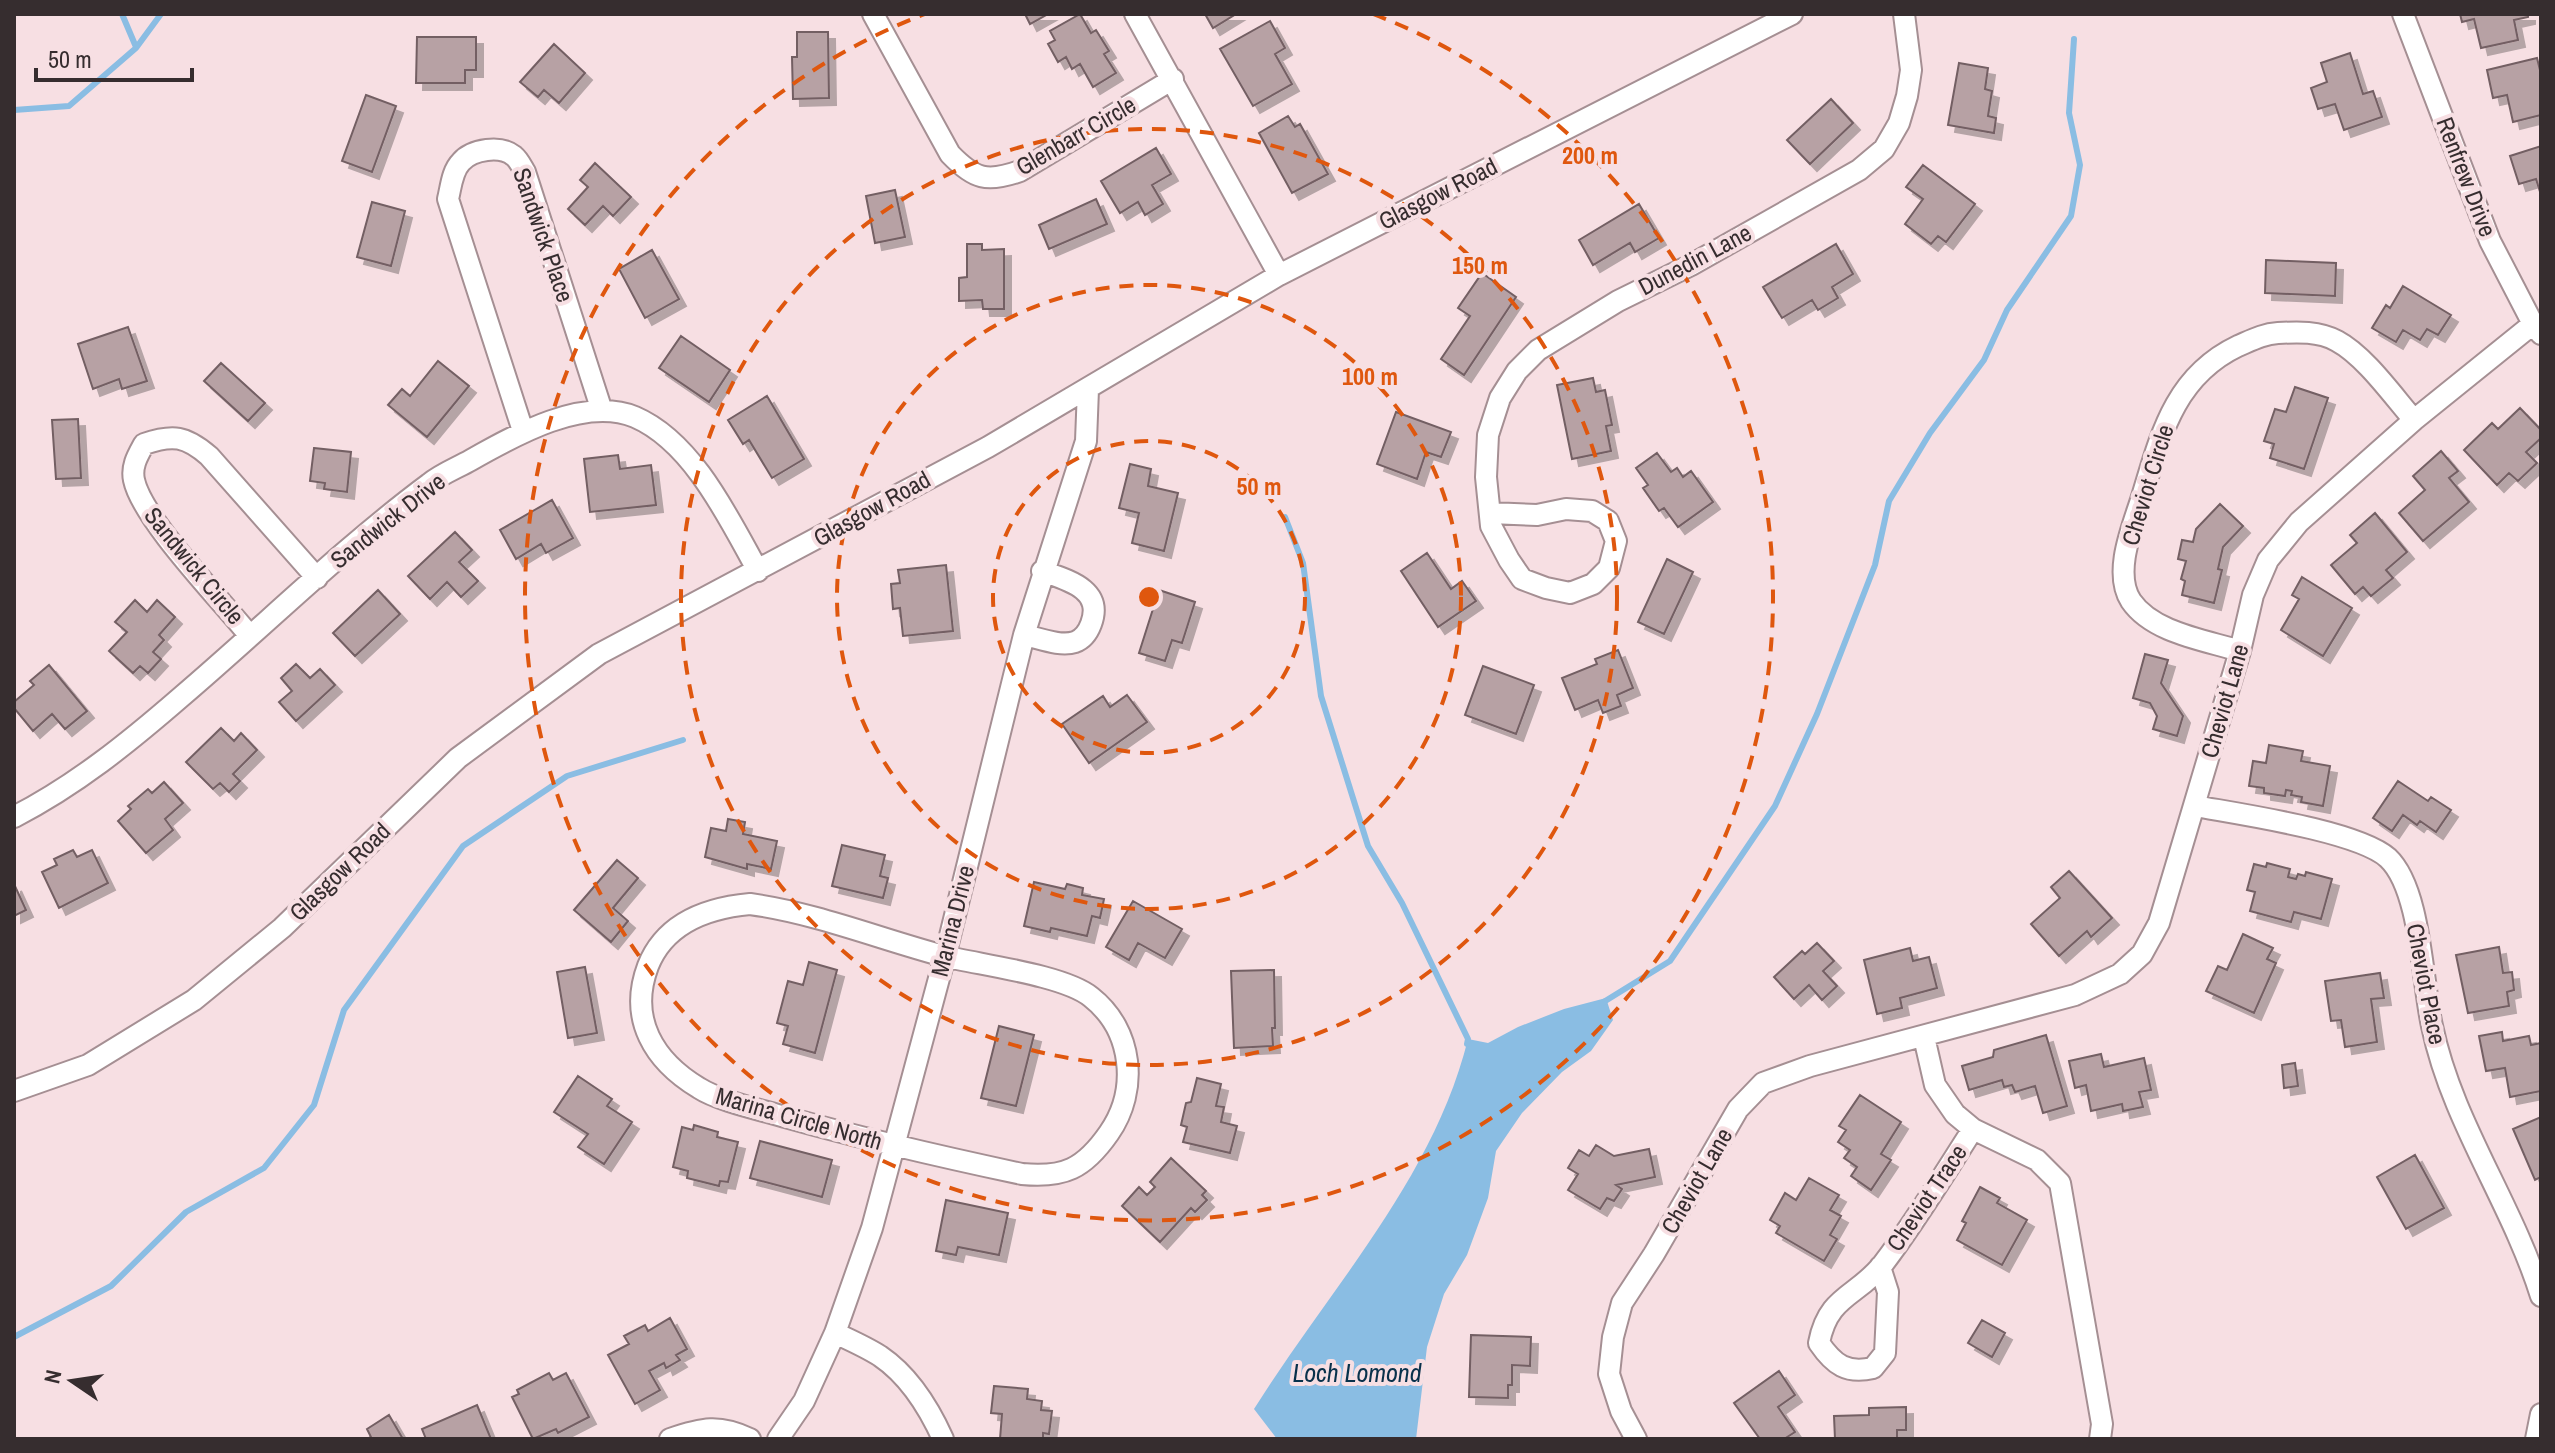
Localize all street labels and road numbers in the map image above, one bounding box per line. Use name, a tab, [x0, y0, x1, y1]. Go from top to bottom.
street label: Glenbarr Circle	[1010, 88, 1141, 182]
street label: Renfrew Drive	[2429, 112, 2504, 241]
street label: Glasgow Road	[1373, 150, 1502, 237]
street label: Sandwick Place	[506, 163, 582, 306]
street label: Dunedin Lane	[1632, 216, 1757, 302]
street label: Cheviot Circle	[2114, 420, 2181, 549]
street label: Glasgow Road	[807, 463, 936, 553]
street label: Sandwick Drive	[323, 465, 452, 575]
street label: Sandwick Circle	[138, 500, 252, 631]
street label: Cheviot Lane	[2193, 640, 2256, 761]
street label: Glasgow Road	[282, 815, 397, 928]
street label: Marina Drive	[923, 862, 981, 980]
street label: Cheviot Place	[2400, 921, 2454, 1047]
street label: Marina Circle North	[712, 1079, 886, 1157]
street label: Cheviot Lane	[1653, 1122, 1739, 1239]
street label: Cheviot Trace	[1879, 1138, 1974, 1257]

